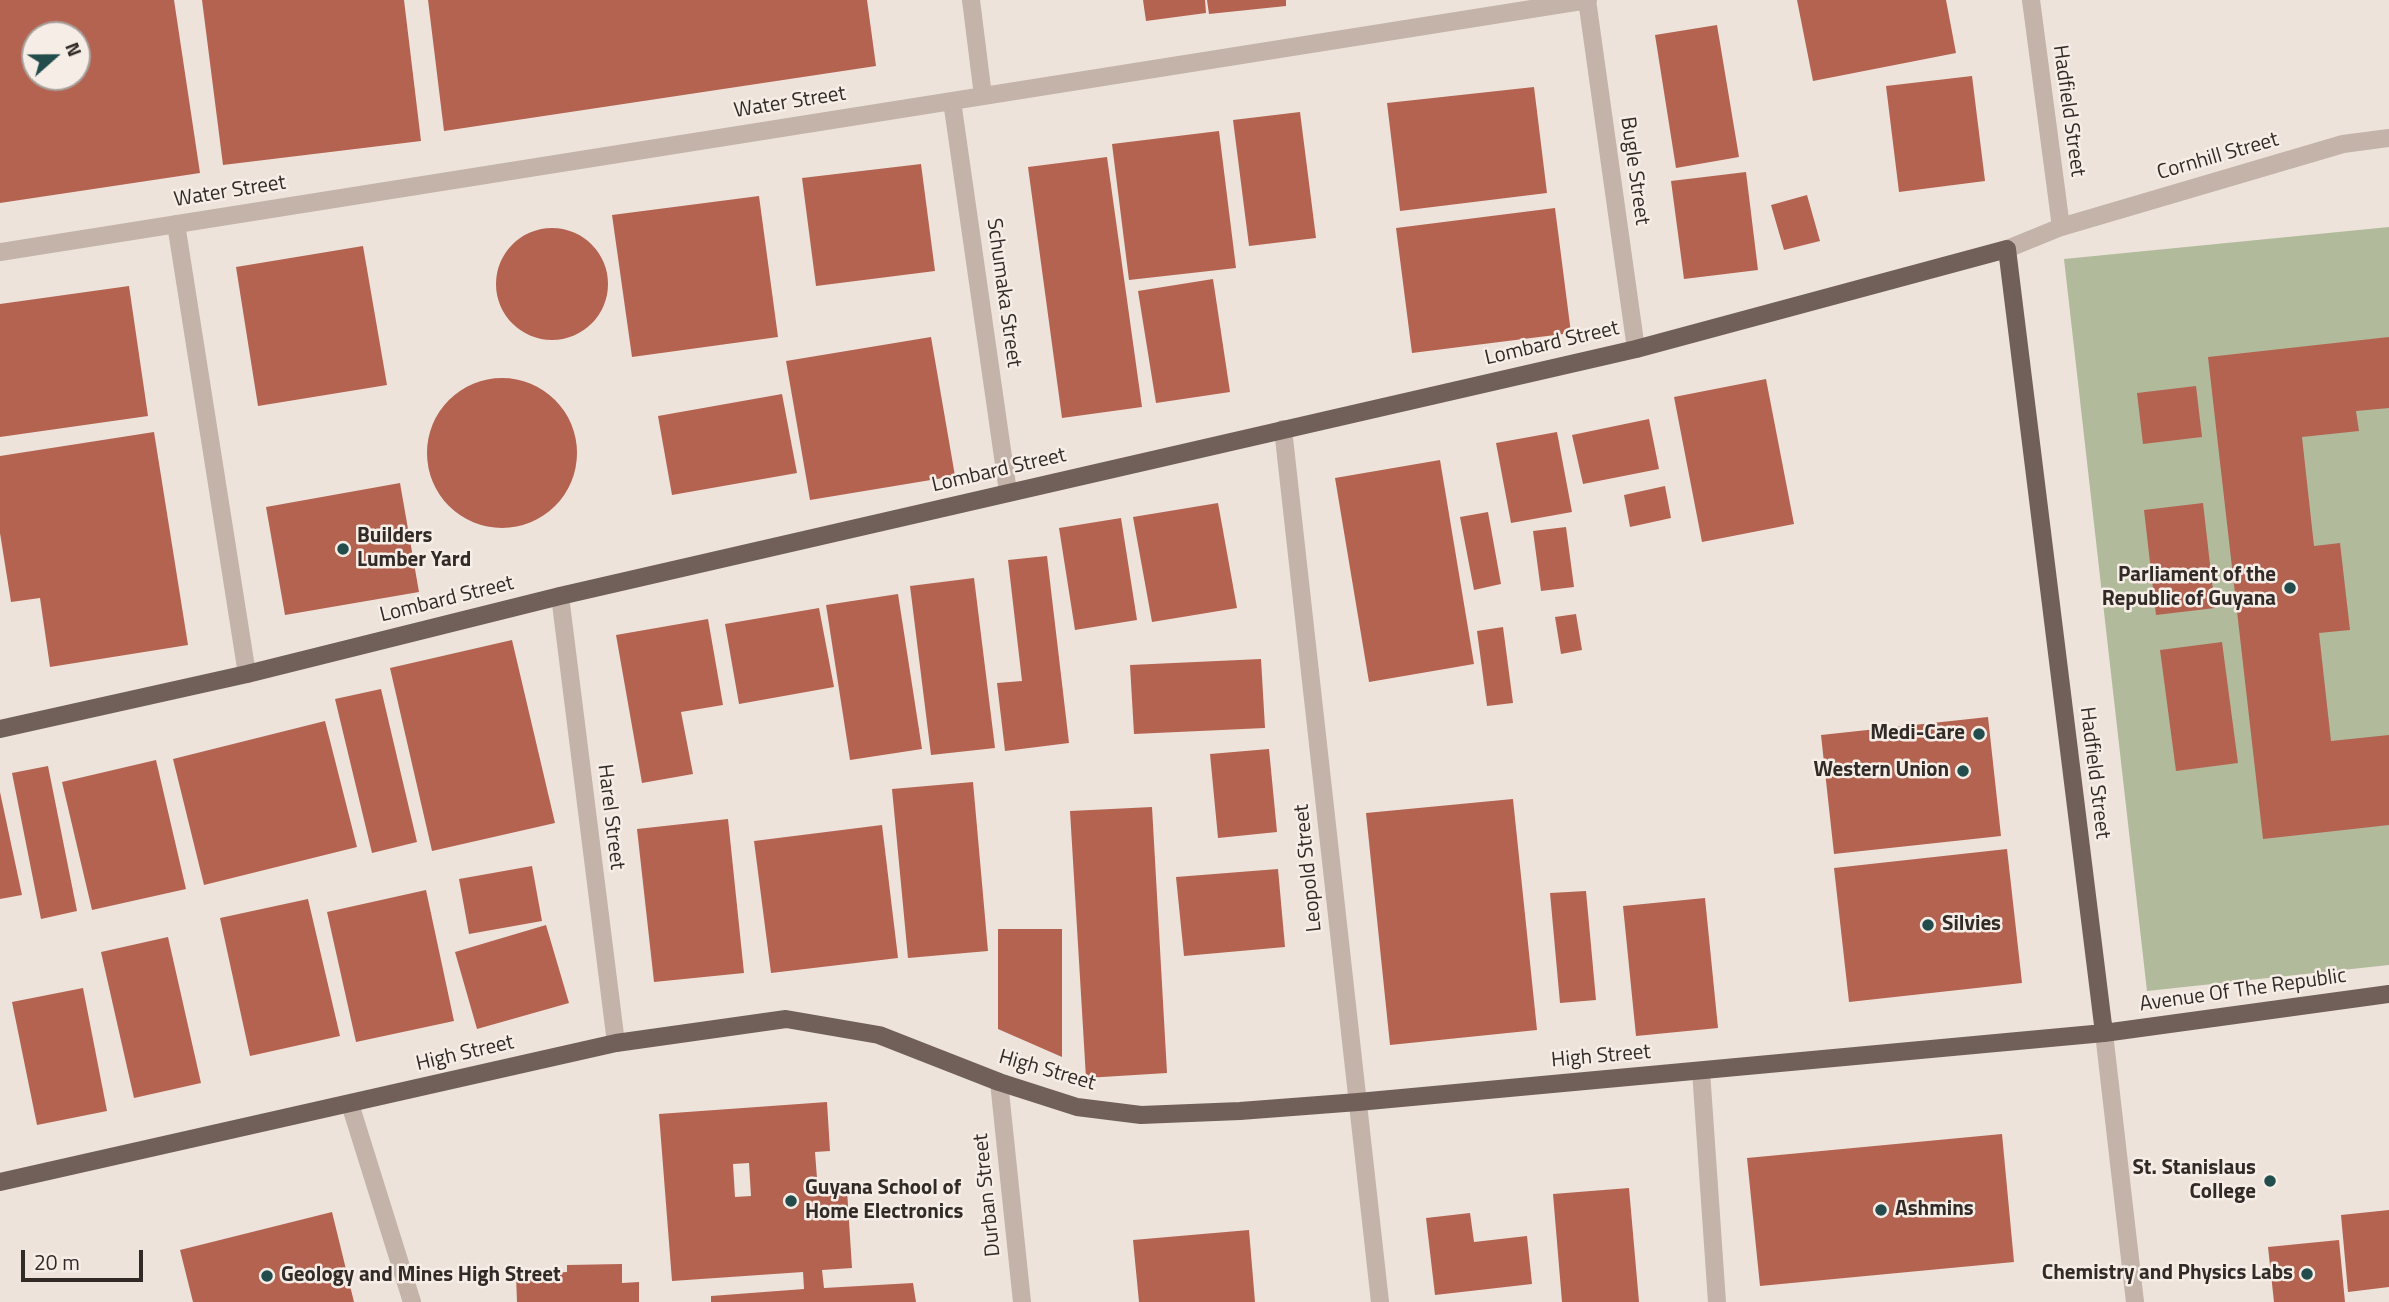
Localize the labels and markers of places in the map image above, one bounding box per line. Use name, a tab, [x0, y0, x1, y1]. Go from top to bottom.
place label: Builders Lumber Yard	[357, 524, 471, 574]
marker: Builders Lumber Yard	[335, 541, 351, 557]
place label: Parliament of the Republic of Guyana	[2102, 563, 2276, 613]
marker: Parliament of the Republic of Guyana	[2282, 580, 2298, 596]
place label: Medi-Care	[1870, 721, 1965, 747]
marker: Medi-Care	[1971, 726, 1987, 742]
place label: Western Union	[1813, 758, 1949, 784]
marker: Western Union	[1955, 763, 1971, 779]
place label: Silvies	[1942, 912, 2001, 938]
marker: Silvies	[1920, 917, 1936, 933]
place label: St. Stanislaus College	[2132, 1156, 2256, 1206]
marker: St. Stanislaus College	[2262, 1173, 2278, 1189]
place label: Guyana School of Home Electronics	[805, 1176, 964, 1226]
marker: Guyana School of Home Electronics	[783, 1193, 799, 1209]
place label: Ashmins	[1895, 1197, 1974, 1223]
marker: Ashmins	[1873, 1202, 1889, 1218]
place label: Chemistry and Physics Labs	[2042, 1261, 2293, 1287]
place label: Geology and Mines High Street	[281, 1263, 561, 1289]
marker: Chemistry and Physics Labs	[2299, 1266, 2315, 1282]
marker: Geology and Mines High Street	[259, 1268, 275, 1284]

